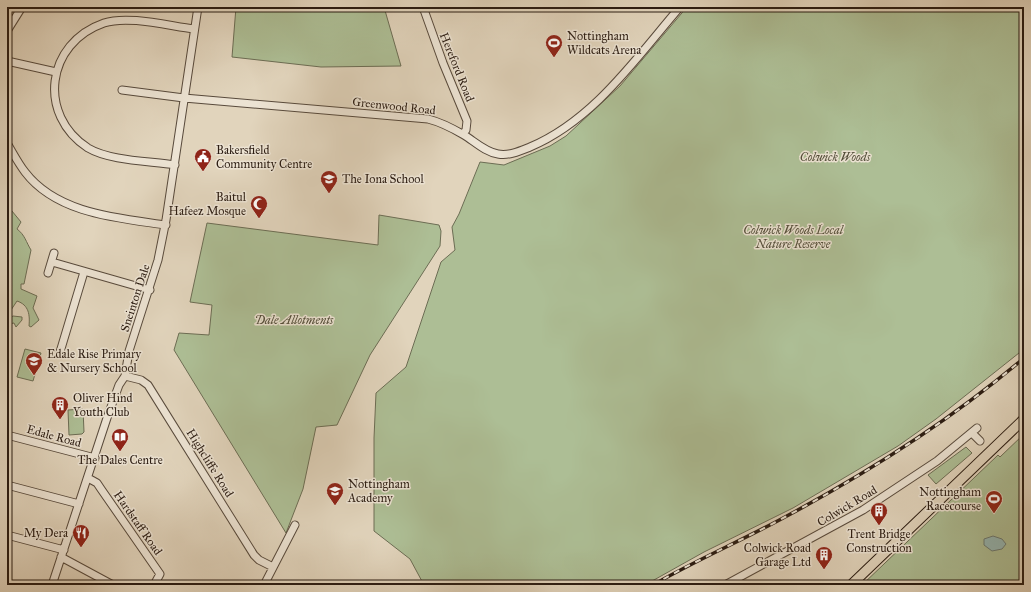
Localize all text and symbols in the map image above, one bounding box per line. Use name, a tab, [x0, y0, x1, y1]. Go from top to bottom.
place label: Nottingham Wildcats Arena	[567, 29, 642, 57]
street label: Hereford Road	[437, 30, 477, 104]
sports icon: Nottingham Wildcats Arena	[544, 33, 564, 58]
street label: Greenwood Road	[352, 95, 436, 117]
place label: Bakersfield Community Centre	[216, 143, 312, 171]
public building icon: Bakersfield Community Centre	[193, 147, 213, 172]
park label: Colwick Woods	[800, 150, 871, 164]
school or university icon: The Iona School	[319, 169, 339, 194]
place label: The Iona School	[342, 172, 424, 186]
place label: Baitul Hafeez Mosque	[169, 190, 247, 219]
mosque icon: Baitul Hafeez Mosque	[249, 194, 269, 219]
park label: Colwick Woods Local Nature Reserve	[743, 223, 845, 251]
street label: Sneinton Dale	[117, 262, 153, 334]
park label: Dale Allotments	[255, 313, 334, 327]
place label: Edale Rise Primary & Nursery School	[47, 347, 141, 375]
school or university icon: Edale Rise Primary & Nursery School	[24, 351, 44, 376]
place label: Oliver Hind Youth Club	[73, 391, 132, 419]
building icon: Oliver Hind Youth Club	[50, 395, 70, 420]
street label: Edale Road	[25, 422, 83, 450]
street label: Highcliffe Road	[183, 426, 237, 500]
library icon: The Dales Centre	[110, 427, 130, 452]
place label: The Dales Centre	[77, 453, 163, 467]
place label: Nottingham Academy	[347, 477, 410, 505]
school or university icon: Nottingham Academy	[325, 481, 345, 506]
street label: Colwick Road	[815, 483, 879, 529]
place label: Nottingham Racecourse	[919, 485, 981, 513]
street label: Hardstaff Road	[111, 488, 165, 558]
sports icon: Nottingham Racecourse	[984, 489, 1004, 514]
building icon: Trent Bridge Construction	[869, 501, 889, 526]
restaurant icon: My Dera	[71, 523, 91, 548]
place label: My Dera	[24, 526, 69, 540]
place label: Trent Bridge Construction	[846, 527, 912, 555]
place label: Colwick Road Garage Ltd	[744, 541, 811, 570]
building icon: Colwick Road Garage Ltd	[814, 545, 834, 570]

